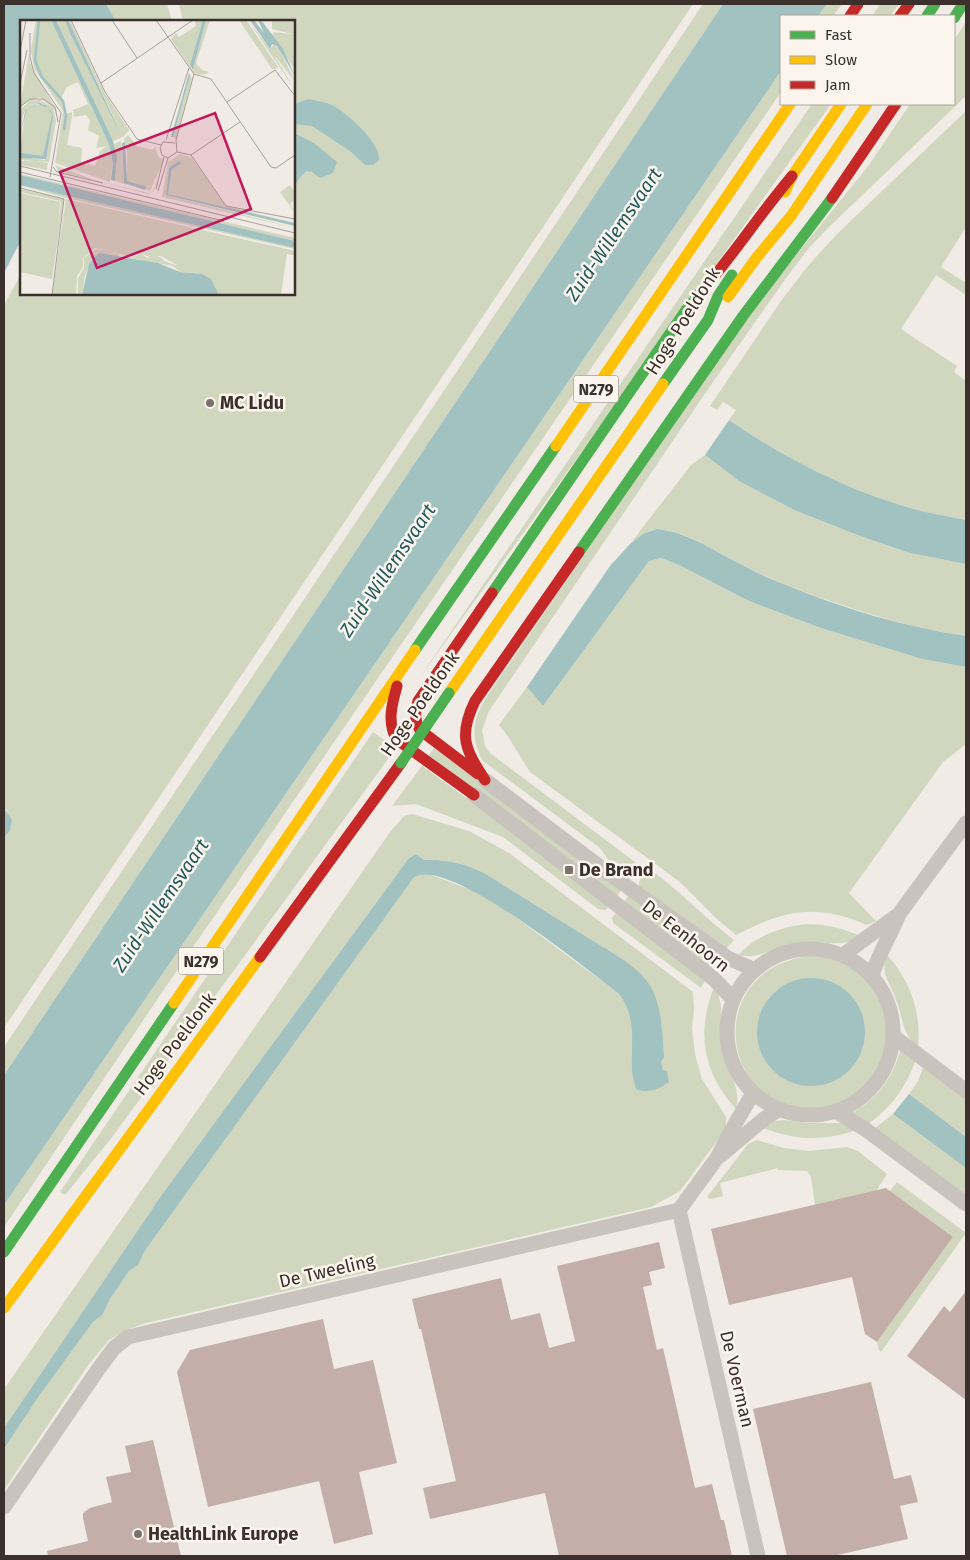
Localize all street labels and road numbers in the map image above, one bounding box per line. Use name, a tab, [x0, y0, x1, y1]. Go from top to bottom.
street label: Hoge Poeldonk	[641, 262, 725, 379]
road number: N279	[574, 376, 618, 402]
street label: Hoge Poeldonk	[376, 647, 465, 761]
street label: De Eenhoorn	[638, 895, 734, 977]
road number: N279	[178, 948, 224, 974]
street label: Hoge Poeldonk	[129, 988, 221, 1100]
street label: De Tweeling	[277, 1249, 378, 1293]
street label: De Voerman	[715, 1328, 759, 1430]

